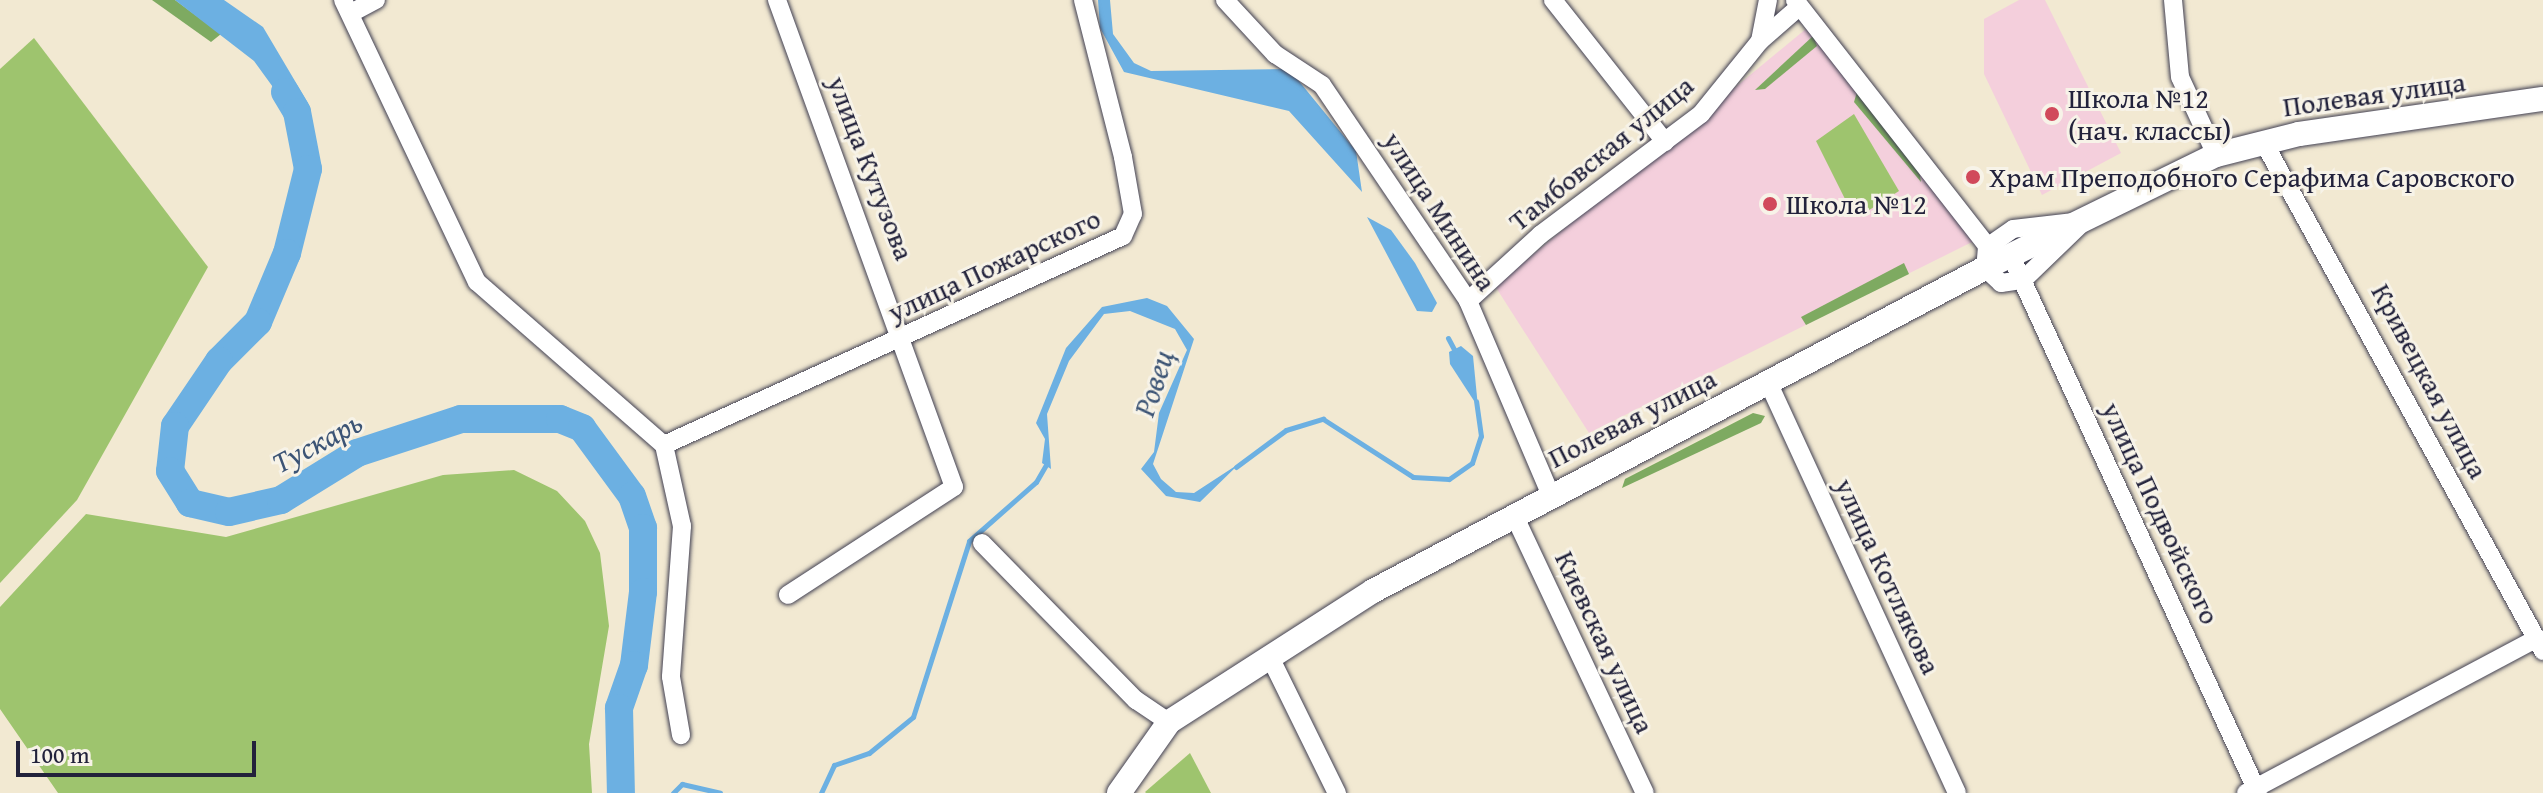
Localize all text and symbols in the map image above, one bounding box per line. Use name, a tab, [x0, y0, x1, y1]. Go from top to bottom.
street label: Полевая улица	[2281, 65, 2467, 123]
street label: Тамбовская улица	[1502, 68, 1700, 238]
street label: улица Кутузова	[820, 71, 922, 265]
place label: Школа №12 (нач. классы)	[2068, 81, 2231, 147]
marker: Школа №12 (нач. классы)	[2043, 105, 2061, 123]
street label: улица Минина	[1376, 125, 1504, 297]
place label: Храм Преподобного Серафима Саровского	[1989, 160, 2515, 194]
marker: Храм Преподобного Серафима Саровского	[1964, 168, 1982, 186]
place label: Школа №12	[1786, 187, 1927, 221]
marker: Школа №12	[1761, 195, 1779, 213]
street label: улица Пожарского	[882, 201, 1106, 329]
street label: Кривецкая улица	[2365, 278, 2495, 484]
water label: Ровец	[1125, 345, 1181, 421]
street label: Полевая улица	[1542, 361, 1722, 475]
street label: улица Подвойского	[2095, 397, 2227, 629]
water label: Тускарь	[266, 403, 368, 481]
street label: улица Котлякова	[1828, 473, 1948, 679]
street label: Киевская улица	[1548, 546, 1662, 738]
scale bar	[20, 725, 260, 775]
text: 100 m	[30, 737, 90, 772]

